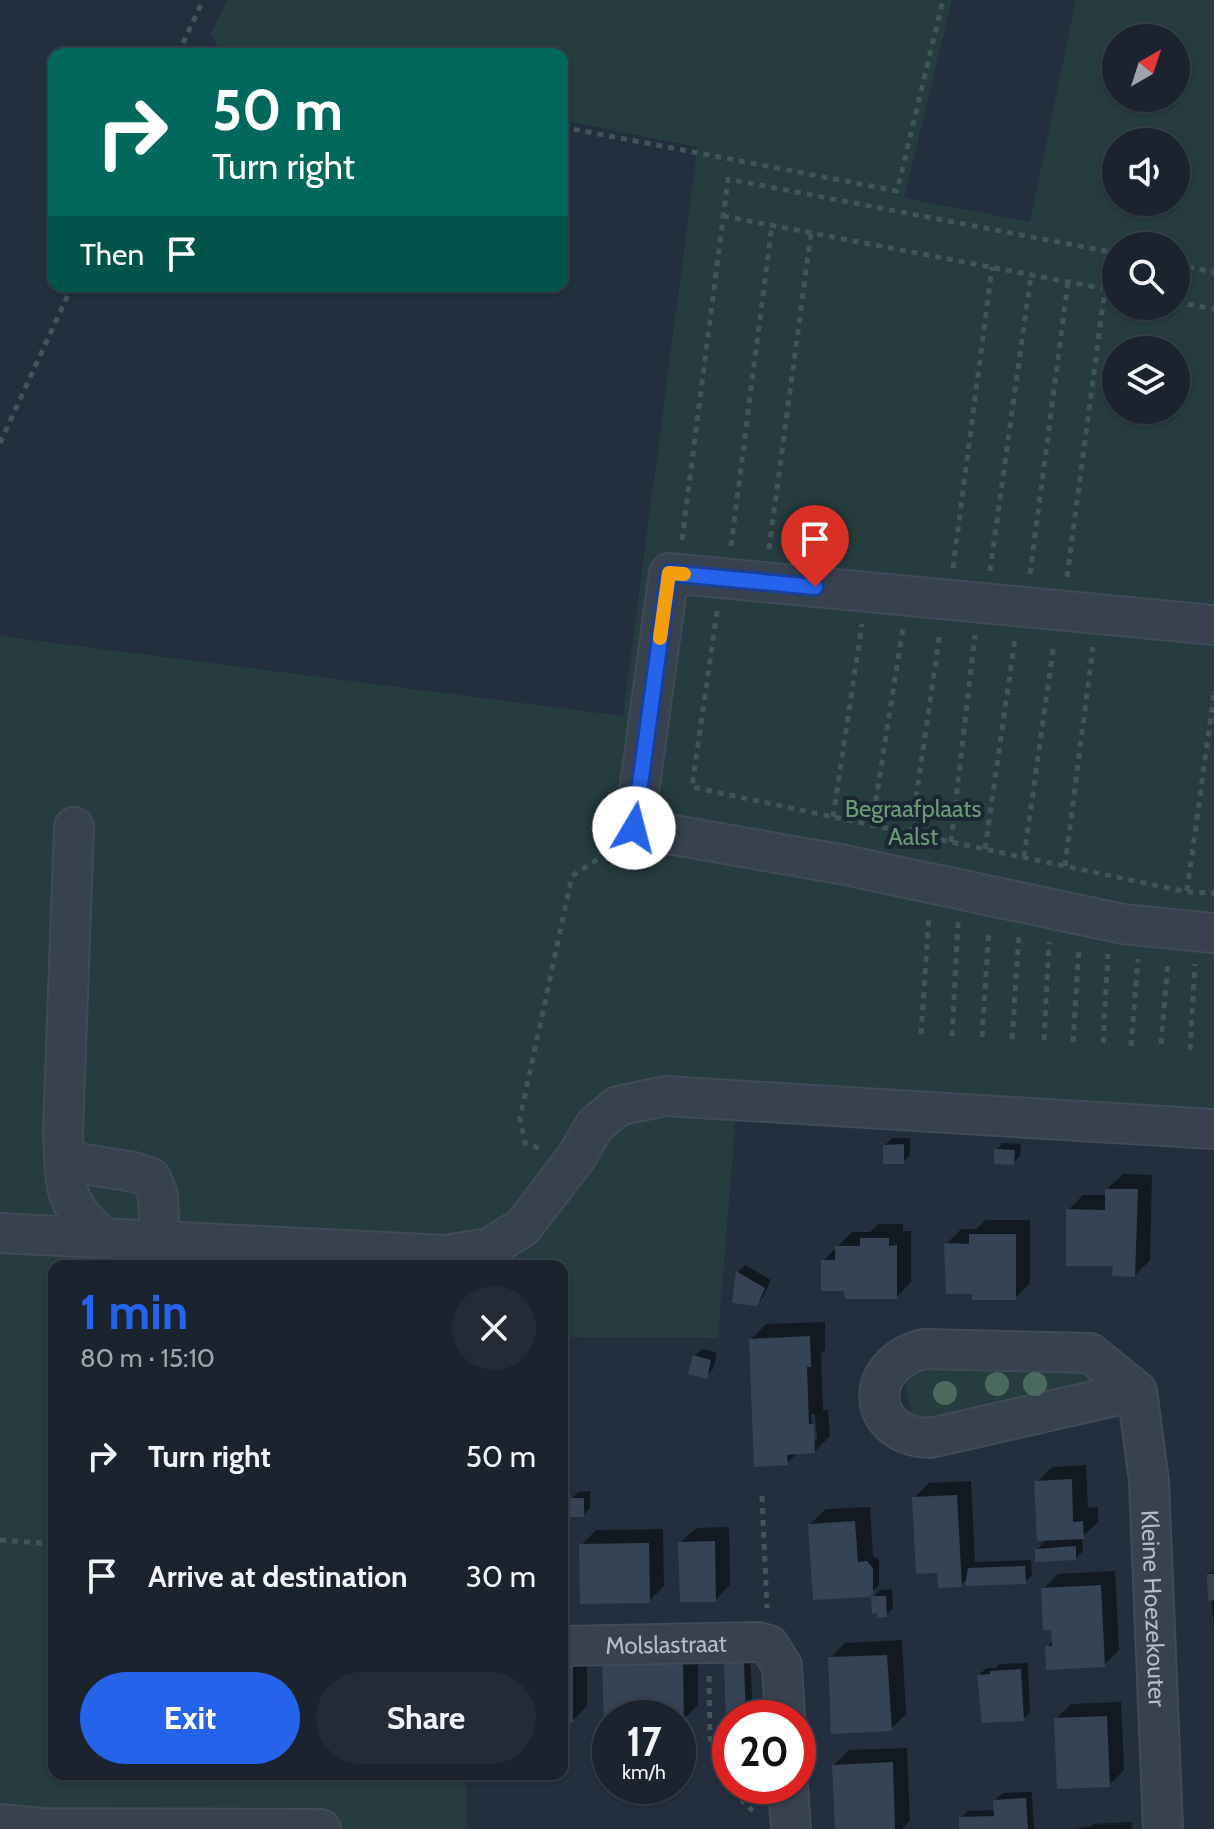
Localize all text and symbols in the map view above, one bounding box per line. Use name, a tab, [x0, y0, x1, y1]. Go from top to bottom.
north arrow	[1102, 24, 1190, 112]
map controls	[1102, 24, 1190, 424]
text: 50 m	[212, 76, 343, 144]
icon: right	[80, 80, 184, 184]
button: sound	[1102, 128, 1190, 216]
text: Turn right	[212, 144, 355, 188]
icon: arrive	[160, 232, 204, 276]
button: search	[1102, 232, 1190, 320]
text: Then	[80, 236, 144, 273]
button: layers	[1102, 336, 1190, 424]
pin	[781, 505, 849, 587]
icon: arrive	[793, 517, 837, 561]
position arrow	[592, 786, 676, 870]
park label: Begraafplaats Aalst	[845, 794, 981, 851]
text: 1 min	[80, 1283, 188, 1341]
button: close	[452, 1286, 536, 1370]
text: 80 m · 15:10	[80, 1342, 215, 1374]
icon: right	[80, 1434, 124, 1478]
text: Turn right	[148, 1438, 271, 1475]
text: 50 m	[466, 1438, 536, 1475]
street label: Kleine Hoezekouter	[1136, 1509, 1173, 1708]
icon: arrive	[80, 1554, 124, 1598]
text: Arrive at destination	[148, 1558, 408, 1595]
text: 30 m	[466, 1558, 536, 1595]
street label: Molslastraat	[605, 1628, 727, 1660]
button: Exit	[80, 1672, 300, 1764]
button: Share	[316, 1672, 536, 1764]
speed limit sign: 20	[712, 1700, 816, 1804]
text: 17	[626, 1717, 662, 1766]
text: km/h	[622, 1760, 666, 1784]

